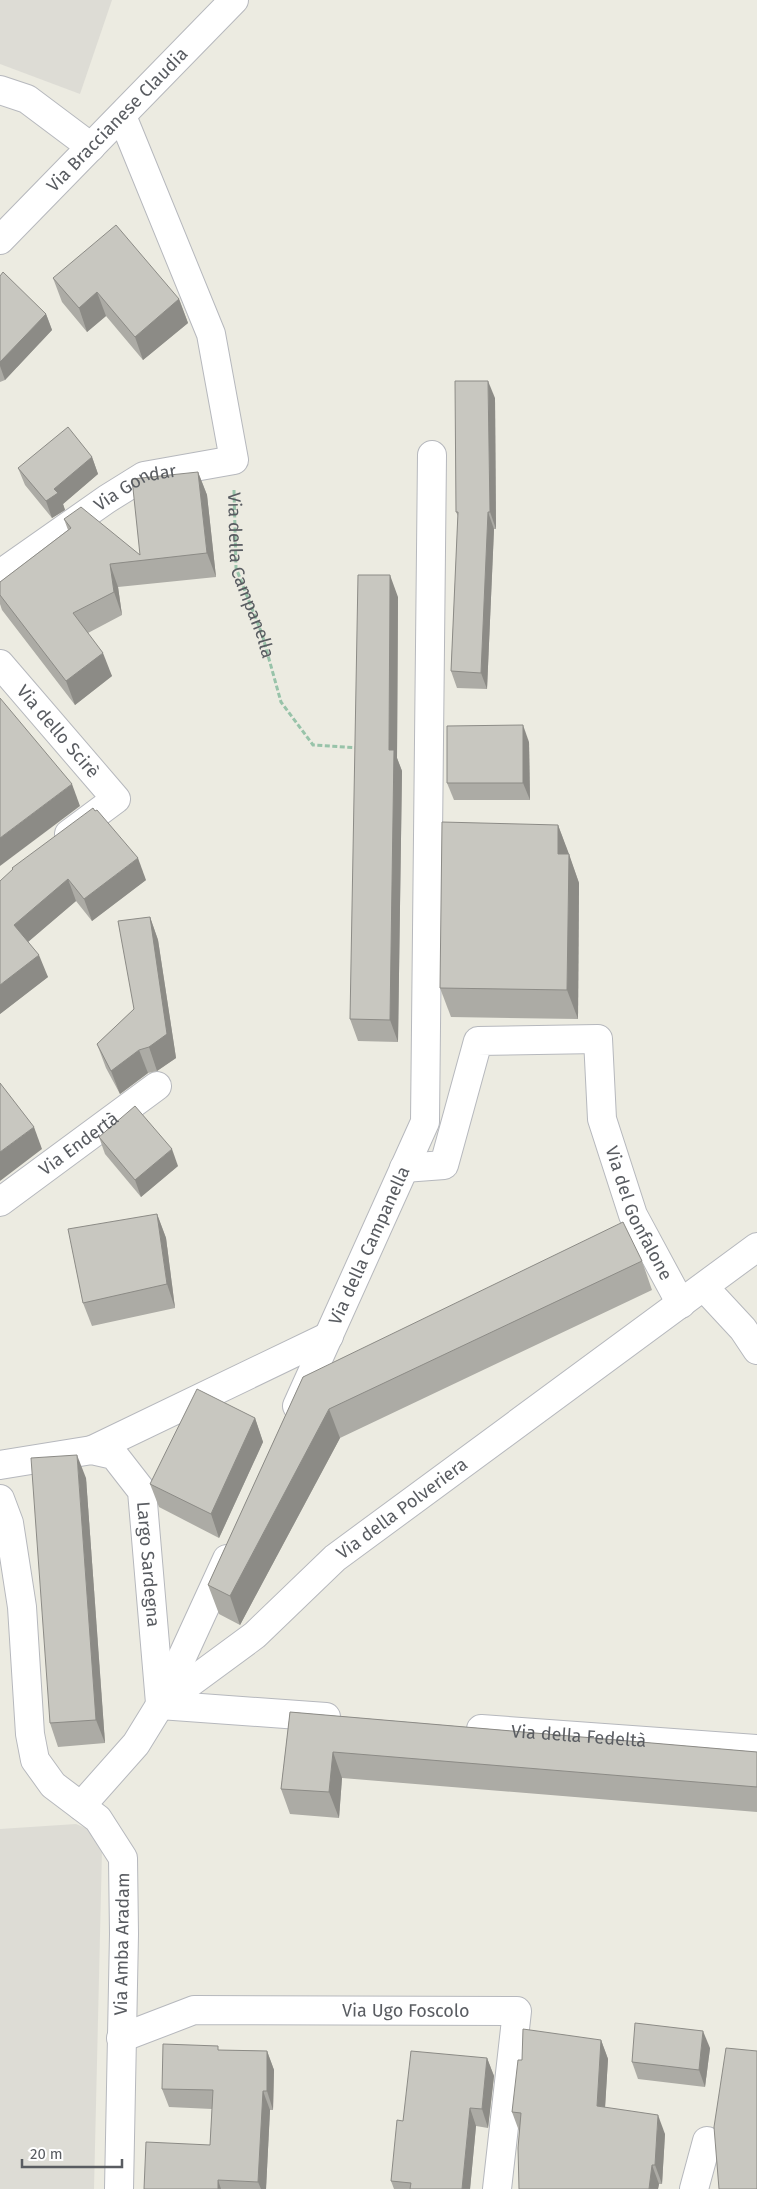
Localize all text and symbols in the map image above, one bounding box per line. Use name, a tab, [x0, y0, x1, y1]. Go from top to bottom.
street label: Via Braccianese Claudia	[42, 43, 192, 196]
street label: Via Gondar	[90, 459, 178, 516]
street label: Via della Campanella	[223, 492, 279, 661]
street label: Via dello Scirè	[12, 680, 104, 783]
street label: Via Endertà	[35, 1107, 123, 1180]
street label: Via del Gonfalone	[600, 1143, 677, 1284]
street label: Via della Campanella	[324, 1163, 415, 1328]
street label: Via della Polveriera	[332, 1453, 472, 1564]
street label: Largo Sardegna	[132, 1501, 165, 1628]
street label: Via della Fedeltà	[510, 1720, 647, 1752]
street label: Via Amba Aradam	[110, 1872, 134, 2016]
street label: Via Ugo Foscolo	[342, 1999, 470, 2022]
scale bar	[22, 2136, 122, 2168]
text: 20 m	[30, 2145, 63, 2163]

